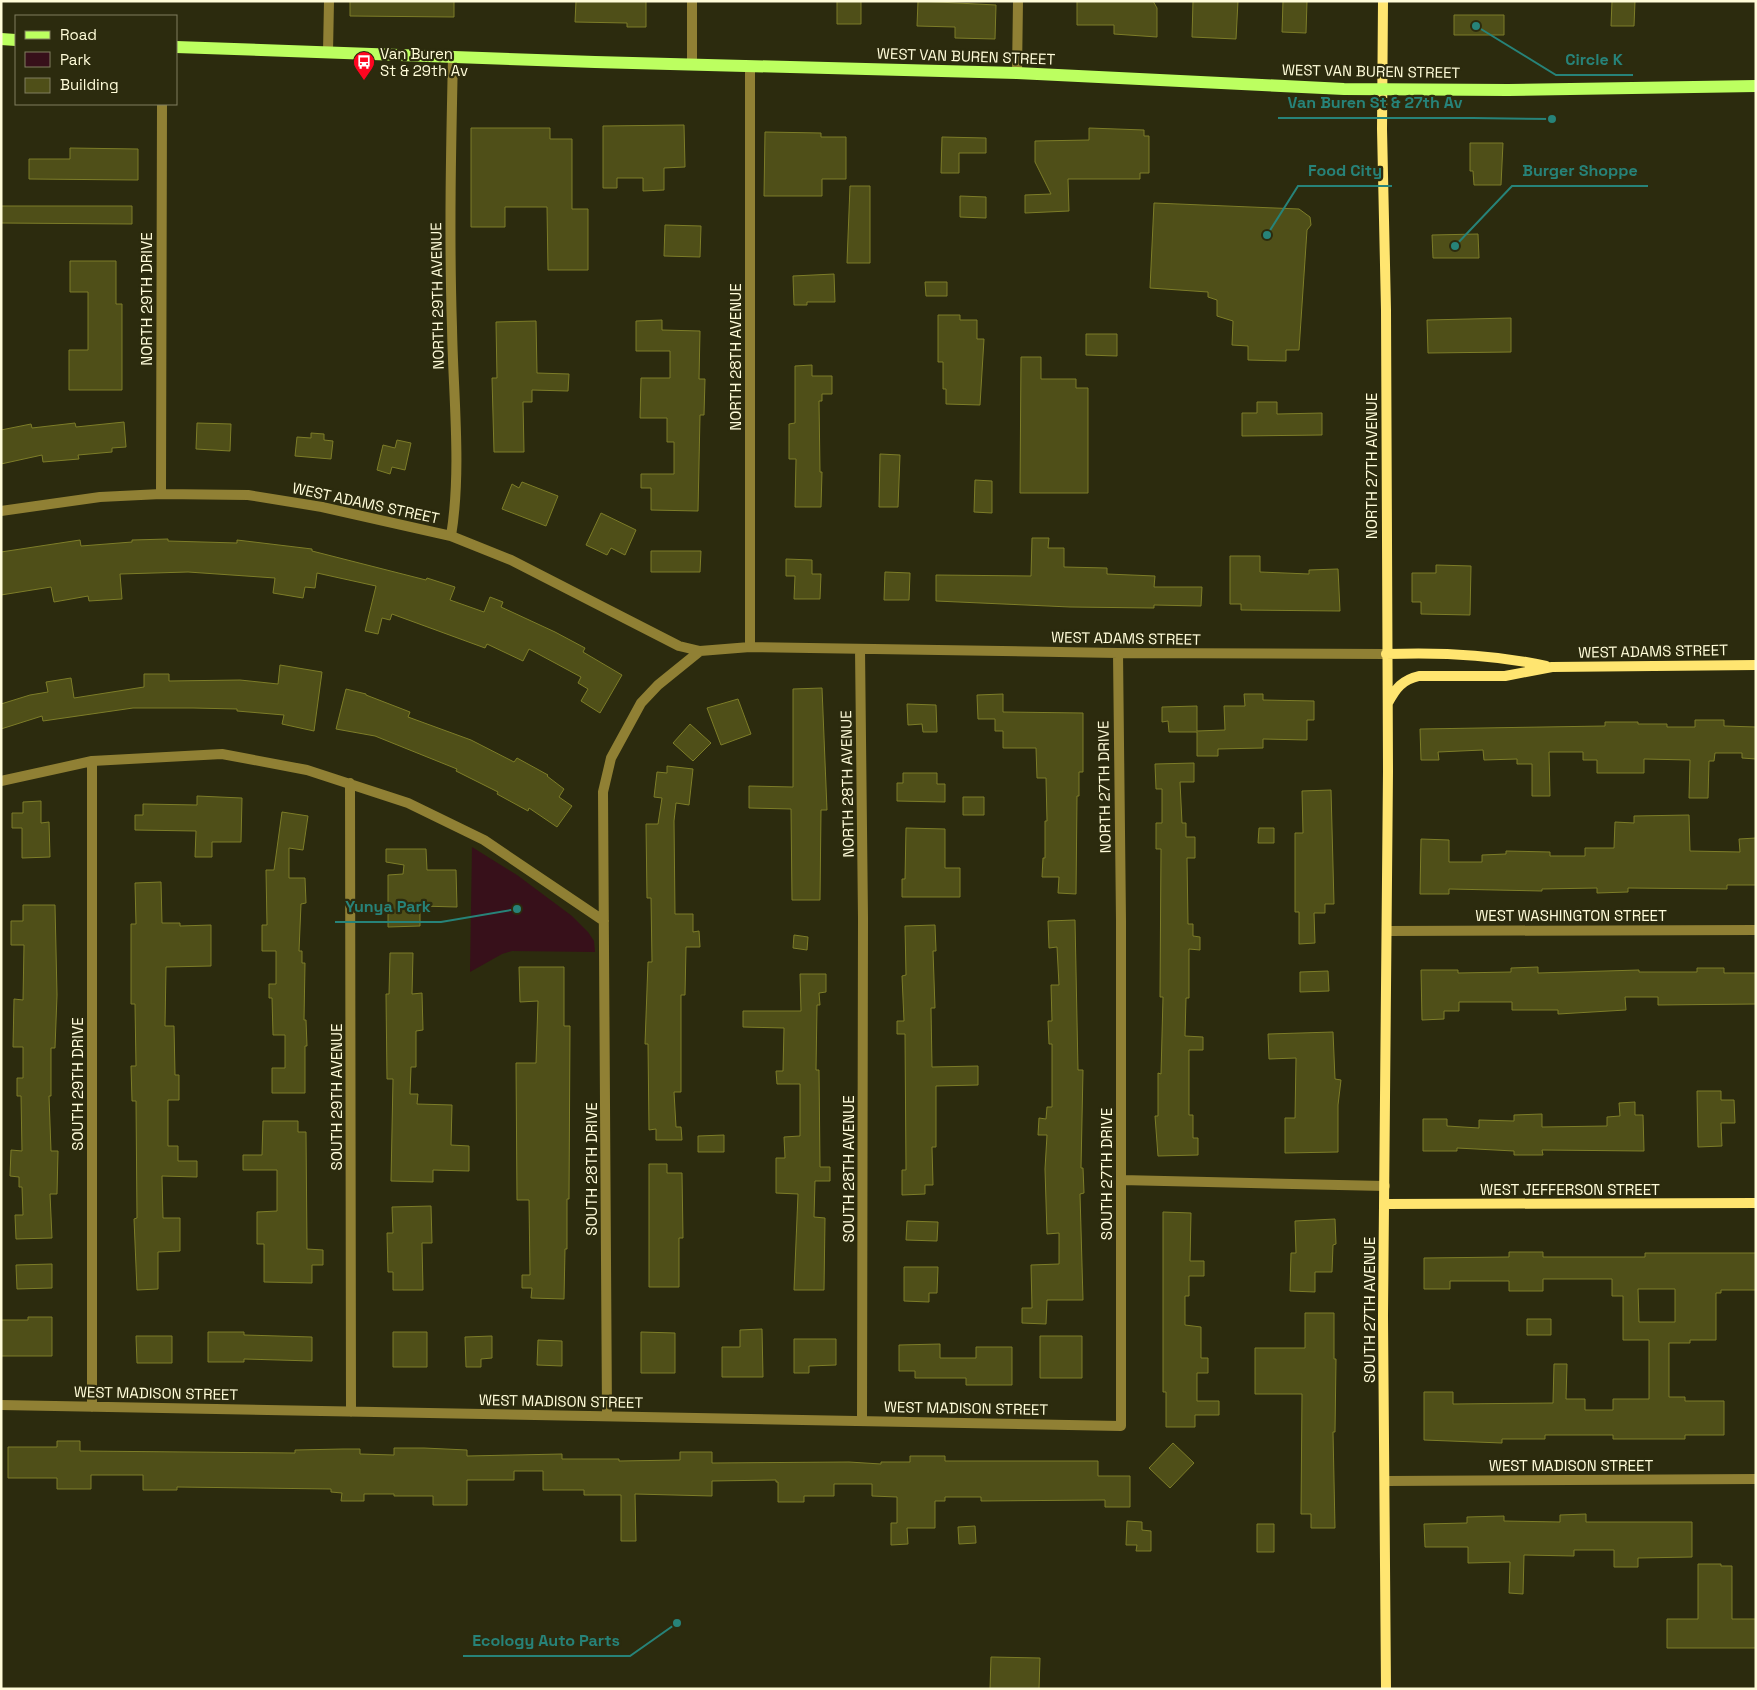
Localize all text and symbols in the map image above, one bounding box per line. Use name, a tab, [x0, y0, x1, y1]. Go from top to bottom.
legend	[15, 15, 178, 105]
text: Road	[60, 25, 97, 44]
street label: WEST VAN BUREN STREET	[876, 43, 1056, 69]
place label: Van Buren St & 29th Av	[380, 44, 468, 80]
callout: Circle K	[1556, 44, 1633, 75]
text: Circle K	[1565, 49, 1623, 70]
text: Park	[60, 50, 91, 69]
bus stop icon: Van Buren St & 29th Av	[352, 50, 376, 81]
street label: WEST VAN BUREN STREET	[1282, 60, 1461, 82]
text: Building	[60, 75, 119, 94]
callout: Van Buren St & 27th Av	[1278, 87, 1473, 118]
text: Van Buren St & 27th Av	[1288, 92, 1463, 113]
callout: Food City	[1298, 155, 1392, 186]
callout: Burger Shoppe	[1512, 155, 1648, 186]
text: Food City	[1308, 160, 1382, 181]
text: Burger Shoppe	[1522, 160, 1638, 181]
street label: NORTH 29TH AVENUE	[426, 222, 448, 370]
street label: NORTH 29TH DRIVE	[137, 232, 156, 366]
street label: NORTH 28TH AVENUE	[726, 283, 745, 431]
street label: NORTH 27TH AVENUE	[1362, 393, 1381, 539]
street label: WEST ADAMS STREET	[291, 478, 441, 528]
street label: WEST ADAMS STREET	[1051, 627, 1201, 649]
street label: WEST ADAMS STREET	[1578, 640, 1728, 662]
street label: NORTH 28TH AVENUE	[836, 710, 858, 858]
street label: NORTH 27TH DRIVE	[1093, 721, 1115, 853]
callout: Yunya Park	[335, 891, 441, 922]
text: Yunya Park	[345, 896, 431, 917]
street label: WEST WASHINGTON STREET	[1475, 906, 1667, 925]
street label: SOUTH 29TH DRIVE	[68, 1017, 87, 1151]
street label: SOUTH 29TH AVENUE	[327, 1023, 346, 1171]
street label: SOUTH 28TH AVENUE	[839, 1095, 858, 1243]
street label: SOUTH 28TH DRIVE	[582, 1102, 601, 1236]
street label: SOUTH 27TH DRIVE	[1097, 1108, 1116, 1240]
street label: WEST JEFFERSON STREET	[1480, 1180, 1660, 1199]
street label: SOUTH 27TH AVENUE	[1360, 1237, 1379, 1383]
street label: WEST MADISON STREET	[74, 1382, 239, 1404]
street label: WEST MADISON STREET	[479, 1390, 644, 1412]
street label: WEST MADISON STREET	[884, 1397, 1049, 1419]
street label: WEST MADISON STREET	[1489, 1456, 1653, 1475]
callout: Ecology Auto Parts	[463, 1625, 630, 1656]
text: Ecology Auto Parts	[472, 1630, 620, 1651]

